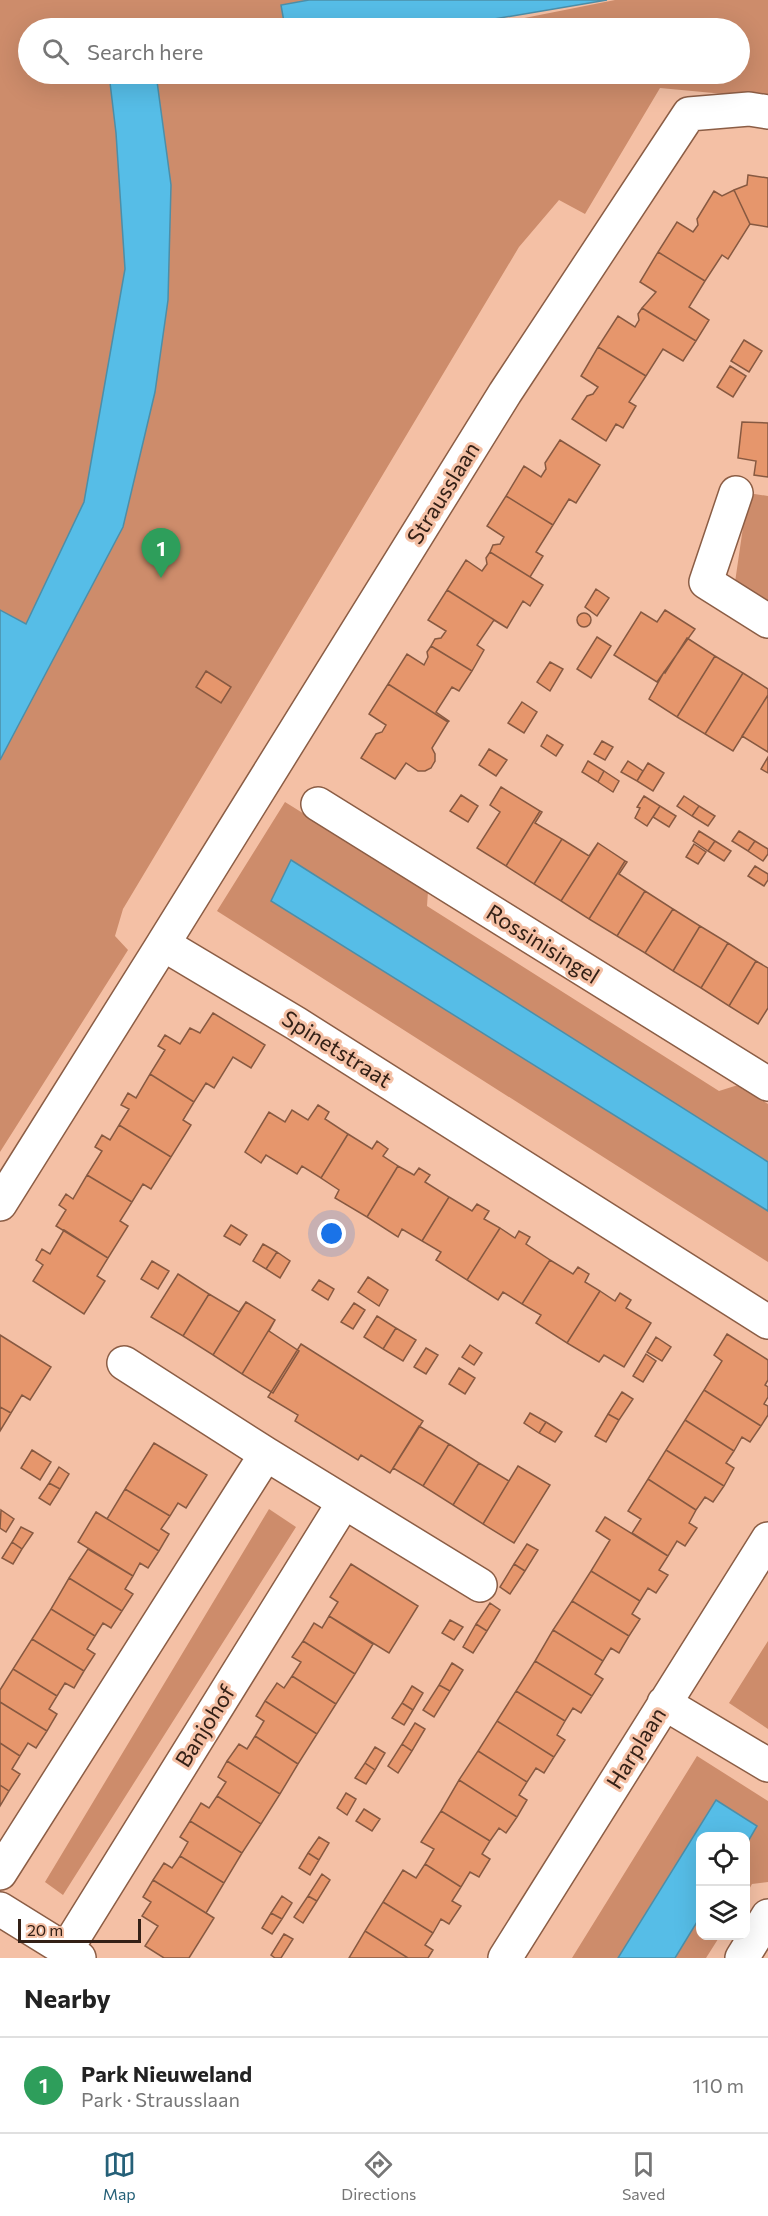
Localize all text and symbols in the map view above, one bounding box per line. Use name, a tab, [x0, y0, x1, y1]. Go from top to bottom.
search box	[18, 18, 750, 84]
icon: search	[39, 35, 72, 68]
text: Search here	[87, 38, 203, 65]
street label: Strausslaan	[401, 437, 485, 549]
pin: 1	[142, 528, 180, 578]
street label: Rossinisingel	[482, 898, 605, 989]
street label: Spinetstraat	[277, 1004, 397, 1093]
your location	[317, 1219, 346, 1248]
street label: Banjohof	[169, 1680, 240, 1772]
street label: Harplaan	[600, 1702, 671, 1793]
map controls	[696, 1832, 750, 1940]
button: locate	[696, 1832, 750, 1886]
button: layers	[696, 1886, 750, 1940]
scale bar	[18, 1916, 141, 1944]
text: 20 m	[27, 1920, 63, 1939]
text: Nearby	[24, 1982, 111, 2013]
text: Park Nieuweland	[81, 2060, 252, 2087]
text: 1	[39, 2073, 48, 2097]
text: 110 m	[693, 2073, 744, 2097]
text: Park · Strausslaan	[81, 2087, 240, 2111]
tab: Map	[103, 2148, 136, 2203]
tab: Directions	[341, 2148, 416, 2203]
tab: Saved	[622, 2148, 665, 2203]

